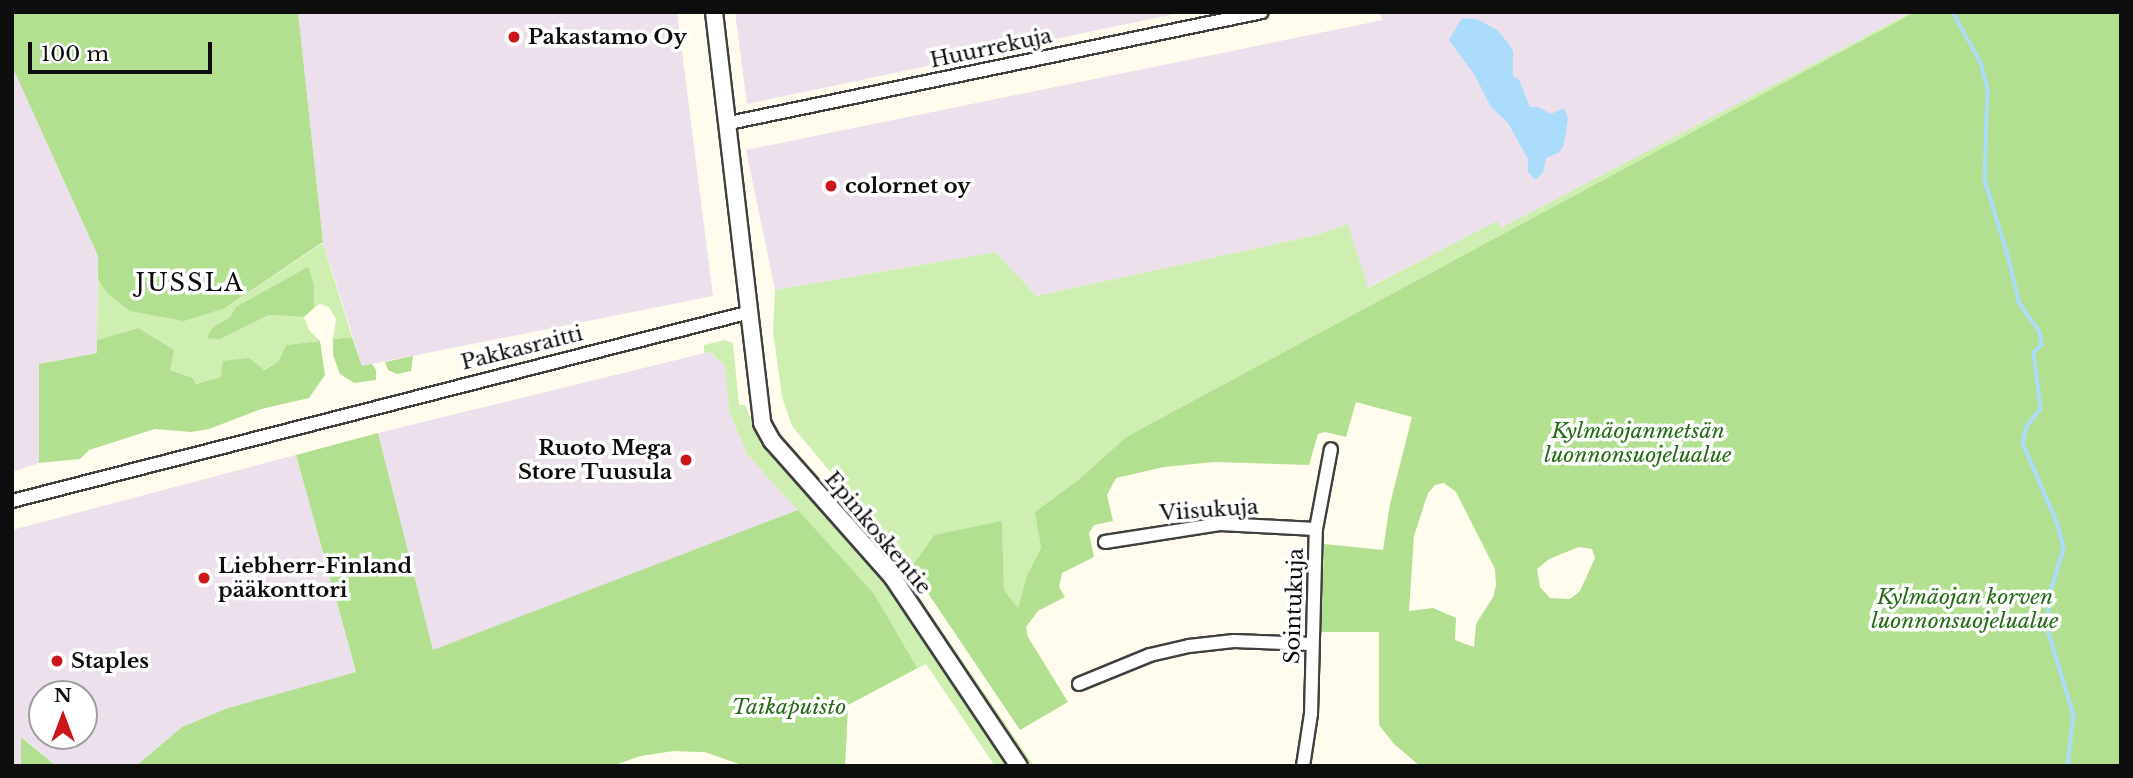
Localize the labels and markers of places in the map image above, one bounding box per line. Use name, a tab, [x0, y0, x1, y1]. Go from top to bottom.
place label: Pakastamo Oy	[528, 24, 687, 50]
marker: Pakastamo Oy	[506, 29, 522, 45]
place label: colornet oy	[845, 173, 971, 199]
marker: colornet oy	[823, 178, 839, 194]
place label: Ruoto Mega Store Tuusula	[517, 435, 672, 485]
marker: Ruoto Mega Store Tuusula	[678, 452, 694, 468]
place label: Liebherr-Finland pääkonttori	[218, 553, 412, 603]
marker: Liebherr-Finland pääkonttori	[196, 570, 212, 586]
place label: Staples	[71, 648, 149, 674]
marker: Staples	[49, 653, 65, 669]

